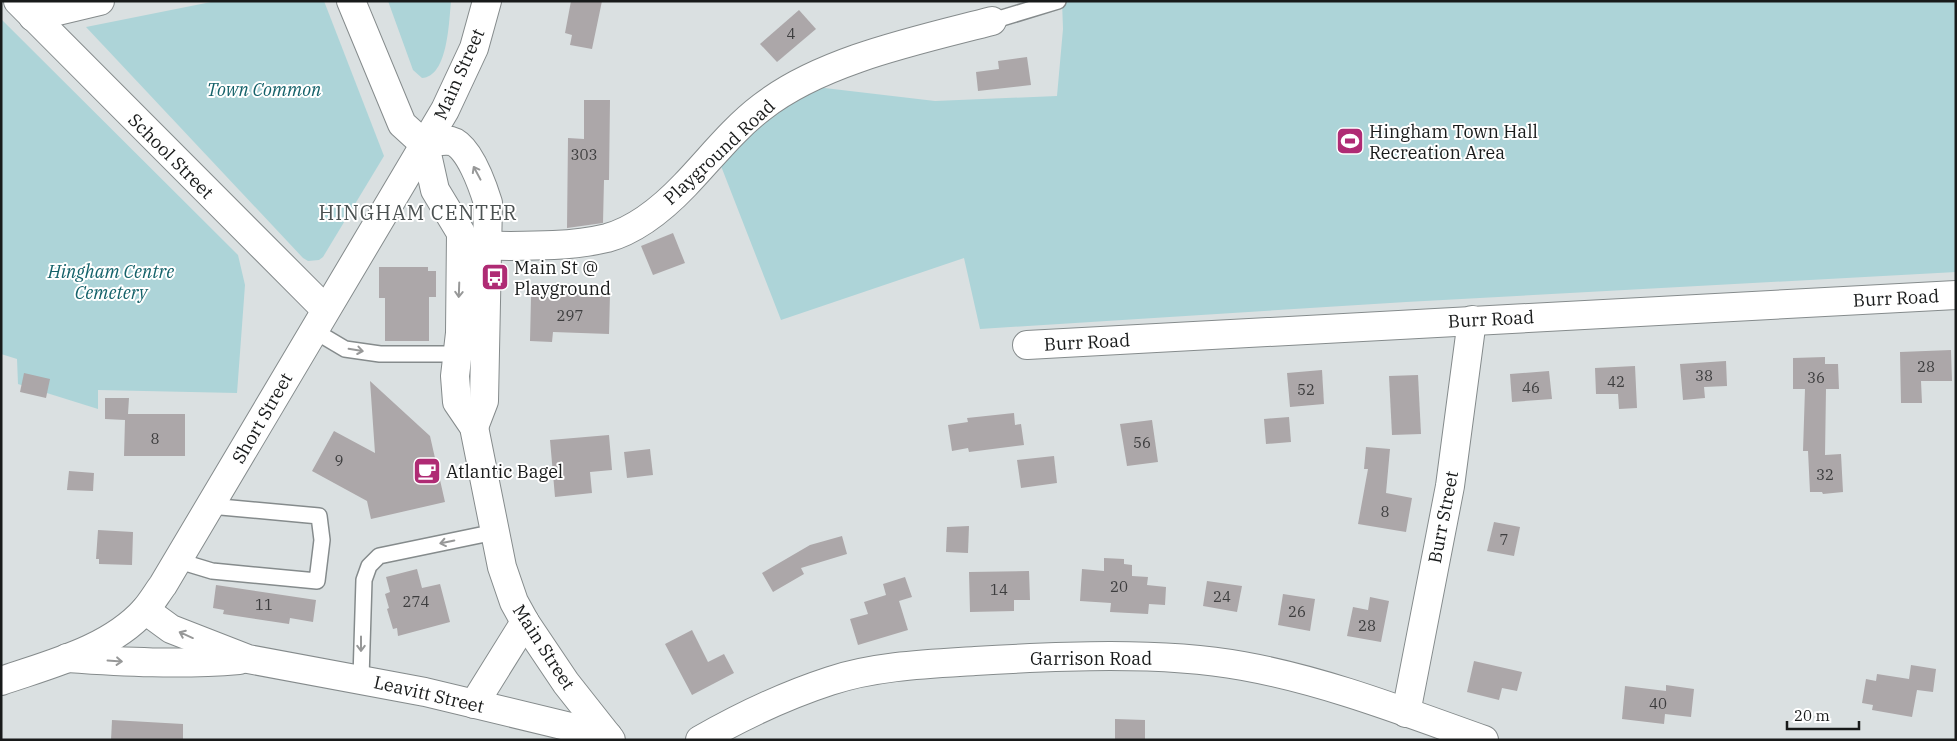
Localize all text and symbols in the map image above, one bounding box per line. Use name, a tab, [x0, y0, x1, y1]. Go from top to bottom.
house number: 4	[786, 24, 796, 43]
street label: Main Street	[429, 25, 489, 123]
park label: Town Common	[207, 78, 322, 101]
street label: Playground Road	[658, 94, 780, 210]
street label: School Street	[123, 108, 219, 204]
place label: Hingham Town Hall Recreation Area	[1369, 120, 1538, 164]
sports icon: Hingham Town Hall Recreation Area	[1335, 126, 1365, 156]
house number: 303	[570, 145, 598, 164]
one-way arrow	[471, 166, 481, 180]
district label: HINGHAM CENTER	[319, 199, 517, 226]
place label: Main St @ Playground	[514, 256, 611, 300]
park label: Hingham Centre Cemetery	[47, 260, 174, 304]
bus stop icon: Main St @ Playground	[480, 262, 510, 292]
one-way arrow	[454, 282, 464, 298]
street label: Burr Road	[1852, 284, 1940, 312]
street label: Burr Road	[1447, 305, 1535, 333]
house number: 297	[556, 306, 584, 325]
street label: Burr Road	[1043, 328, 1131, 356]
one-way arrow	[348, 346, 364, 356]
house number: 28	[1917, 357, 1935, 376]
house number: 38	[1695, 366, 1713, 385]
street label: Short Street	[227, 368, 297, 468]
house number: 36	[1807, 368, 1825, 387]
house number: 42	[1607, 372, 1625, 391]
house number: 46	[1522, 378, 1540, 397]
house number: 52	[1297, 380, 1315, 399]
house number: 8	[150, 429, 160, 448]
house number: 56	[1133, 433, 1151, 452]
house number: 9	[334, 451, 344, 470]
cafe icon: Atlantic Bagel	[412, 456, 442, 486]
place label: Atlantic Bagel	[446, 460, 563, 483]
house number: 32	[1816, 465, 1834, 484]
street label: Burr Street	[1423, 469, 1463, 565]
house number: 8	[1380, 502, 1390, 521]
house number: 7	[1499, 530, 1509, 549]
one-way arrow	[440, 538, 456, 547]
house number: 20	[1110, 577, 1128, 596]
house number: 14	[990, 580, 1008, 599]
house number: 24	[1213, 587, 1231, 606]
house number: 274	[402, 592, 430, 611]
house number: 11	[255, 595, 273, 614]
street label: Main Street	[508, 600, 580, 694]
house number: 26	[1288, 602, 1306, 621]
house number: 28	[1358, 616, 1376, 635]
one-way arrow	[179, 630, 194, 640]
one-way arrow	[356, 635, 366, 651]
street label: Garrison Road	[1030, 647, 1152, 670]
one-way arrow	[107, 656, 123, 666]
street label: Leavitt Street	[372, 670, 486, 718]
house number: 40	[1649, 694, 1667, 713]
scale bar	[1787, 698, 1860, 730]
text: 20 m	[1794, 706, 1830, 725]

